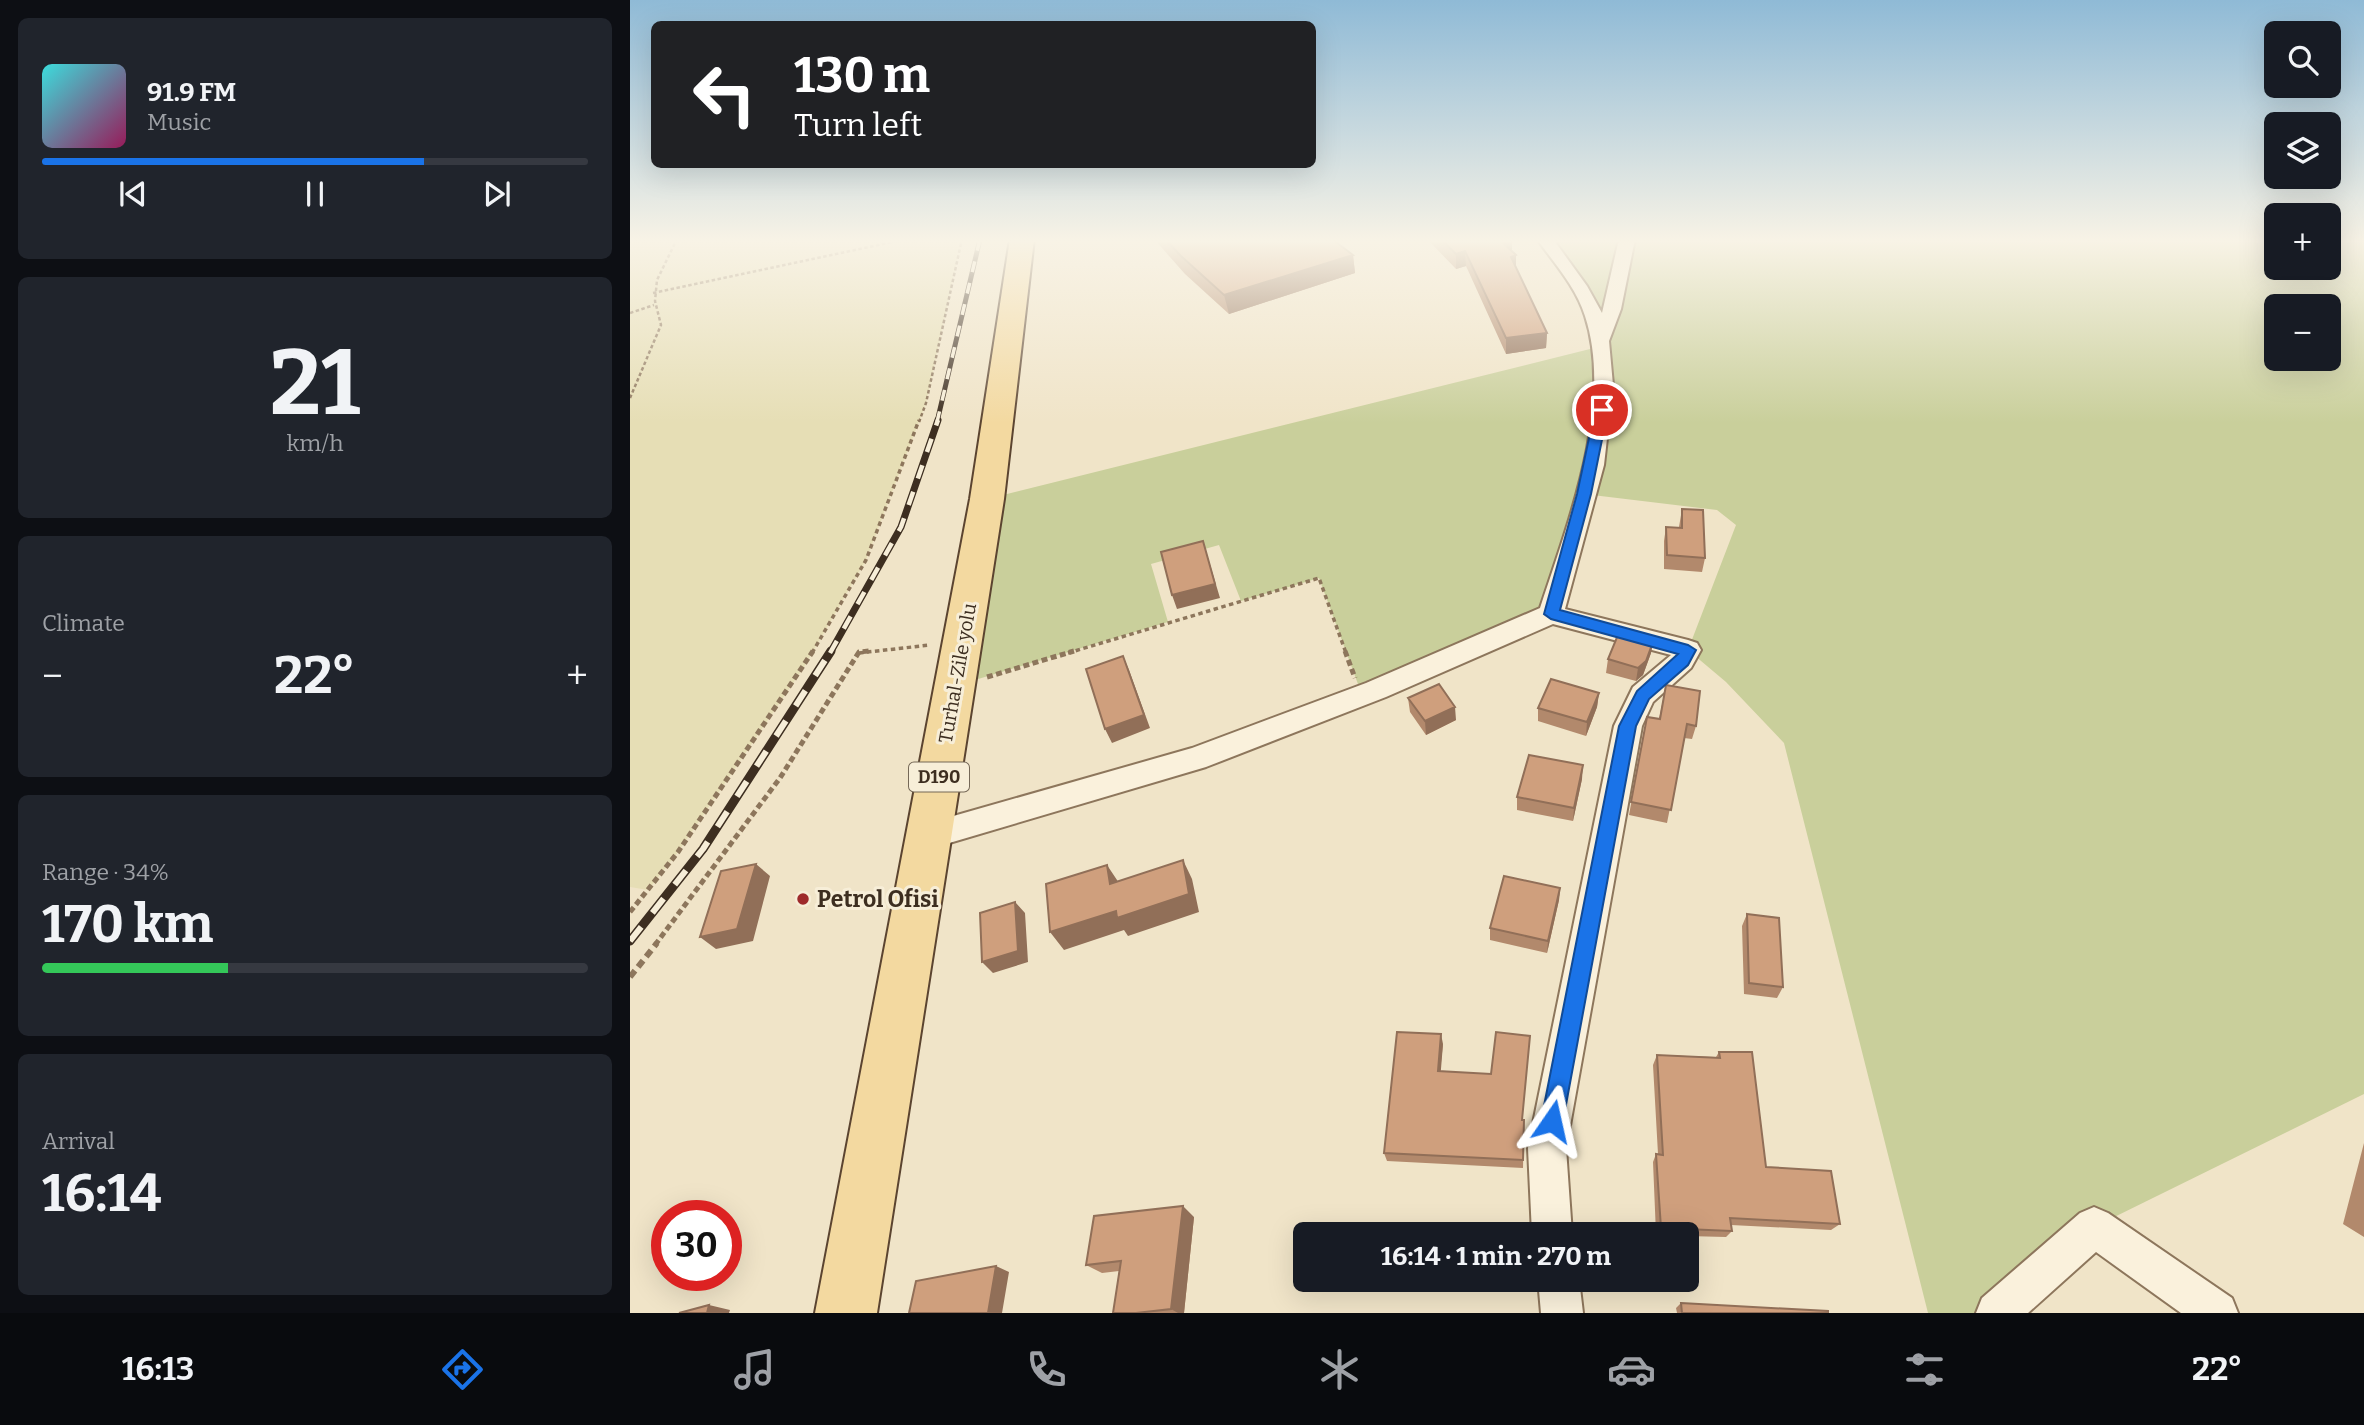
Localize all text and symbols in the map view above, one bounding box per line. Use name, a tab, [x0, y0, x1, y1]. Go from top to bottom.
map controls	[2264, 21, 2341, 371]
button: search	[2264, 21, 2341, 98]
text: 130 m	[794, 46, 930, 105]
icon: left	[679, 49, 770, 140]
text: 91.9 FM	[147, 77, 236, 108]
text: Turn left	[794, 106, 922, 144]
text: Music	[147, 108, 211, 136]
button: layers	[2264, 112, 2341, 189]
icon: previous	[114, 175, 152, 213]
icon: pause	[296, 175, 334, 213]
icon: next	[478, 175, 516, 213]
button: +	[2264, 203, 2341, 280]
button: −	[2264, 294, 2341, 371]
text: 21	[270, 329, 360, 438]
pin	[1572, 380, 1632, 440]
icon: arrive	[1583, 391, 1621, 429]
text: km/h	[287, 429, 343, 457]
street label: Turhal-Zile yolu	[934, 601, 981, 745]
text: Climate	[42, 609, 125, 637]
text: 22°	[274, 644, 355, 707]
text: −	[42, 653, 63, 699]
text: +	[566, 653, 588, 699]
road number: D190	[909, 762, 969, 792]
text: Range · 34%	[42, 858, 169, 886]
place label: Petrol Ofisi	[817, 885, 939, 913]
marker: Petrol Ofisi	[795, 891, 811, 907]
text: 170 km	[42, 893, 213, 956]
position arrow	[1515, 1084, 1589, 1158]
text: Arrival	[42, 1127, 115, 1155]
text: 16:14	[42, 1162, 161, 1225]
speed limit sign: 30	[651, 1200, 742, 1291]
text: 16:14 · 1 min · 270 m	[1381, 1241, 1611, 1272]
icon: directions	[438, 1345, 487, 1394]
icon: music	[730, 1345, 779, 1394]
icon: phone	[1022, 1345, 1071, 1394]
icon: climate	[1315, 1345, 1364, 1394]
icon: car	[1607, 1345, 1656, 1394]
icon: filters	[1900, 1345, 1949, 1394]
text: 16:13	[122, 1350, 194, 1388]
text: 22°	[2192, 1350, 2242, 1388]

